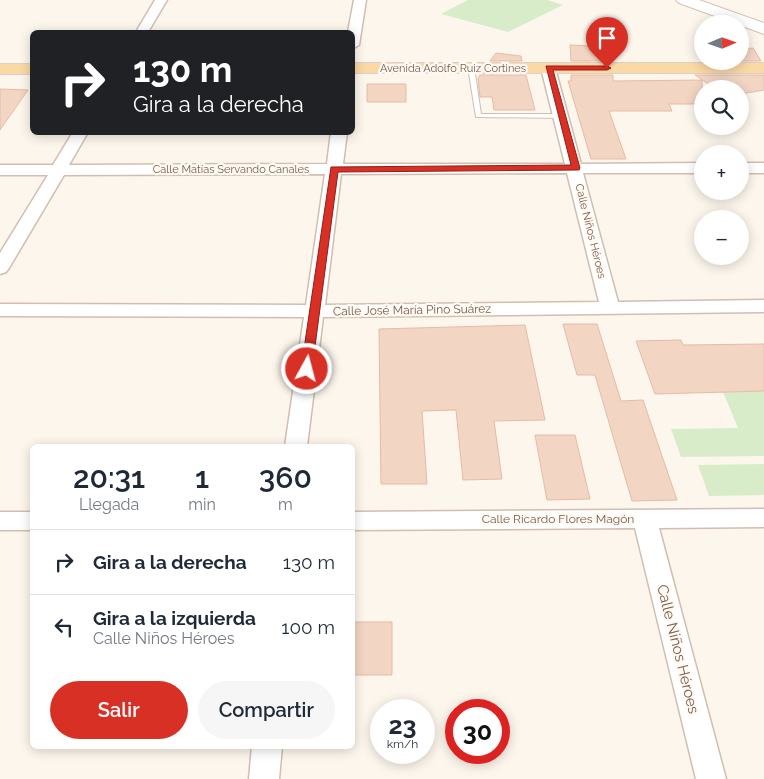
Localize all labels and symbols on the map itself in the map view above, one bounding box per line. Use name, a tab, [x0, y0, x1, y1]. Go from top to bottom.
north arrow	[694, 15, 749, 70]
pin	[586, 17, 628, 68]
street label: Avenida Adolfo Ruiz Cortines	[380, 62, 526, 75]
street label: Calle Matías Servando Canales	[153, 163, 309, 176]
street label: Calle Niños Héroes	[572, 182, 609, 280]
street label: Calle José María Pino Suárez	[333, 302, 491, 318]
position arrow	[280, 342, 332, 394]
street label: Calle Ricardo Flores Magón	[482, 512, 634, 526]
street label: Calle Niños Héroes	[653, 582, 703, 716]
speed limit sign: 30	[445, 699, 510, 764]

